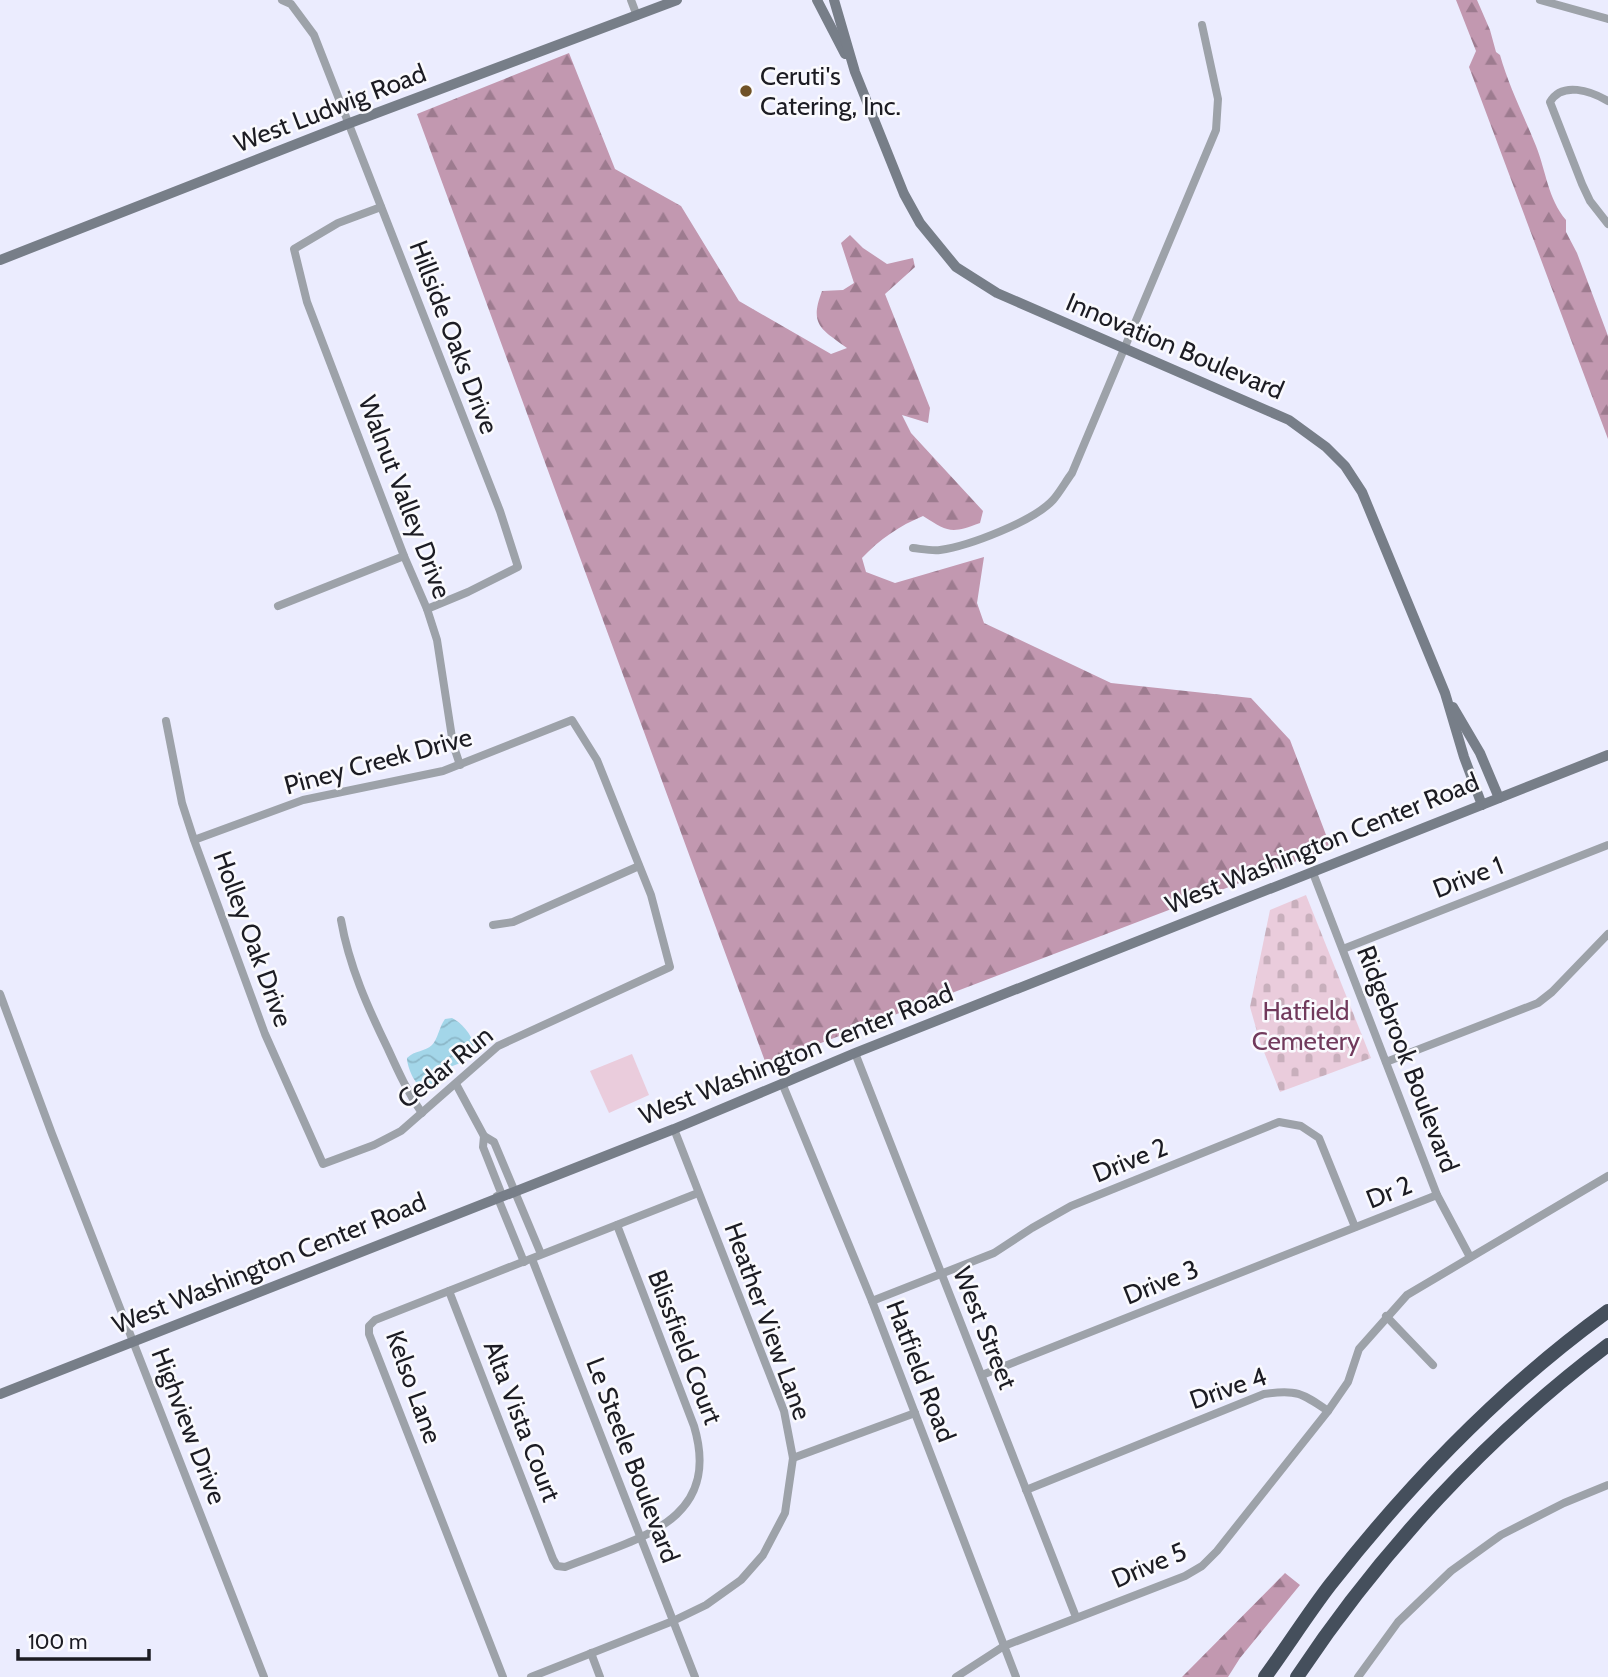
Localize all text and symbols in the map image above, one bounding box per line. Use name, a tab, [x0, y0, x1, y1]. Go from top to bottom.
street label: West Ludwig Road	[230, 57, 430, 159]
place label: Ceruti's Catering, Inc.	[760, 60, 901, 122]
marker: Ceruti's Catering, Inc.	[738, 83, 754, 99]
street label: Hillside Oaks Drive	[402, 236, 506, 438]
street label: Innovation Boulevard	[1061, 286, 1289, 406]
street label: Walnut Valley Drive	[352, 391, 458, 603]
street label: Piney Creek Drive	[281, 721, 475, 801]
street label: West Washington Center Road	[1161, 765, 1483, 921]
street label: Holley Oak Drive	[206, 847, 300, 1031]
street label: Drive 1	[1428, 849, 1508, 905]
street label: Ridgebrook Boulevard	[1350, 941, 1466, 1177]
street label: West Washington Center Road	[635, 976, 957, 1132]
park label: Hatfield Cemetery	[1252, 995, 1360, 1057]
street label: Cedar Run	[391, 1019, 499, 1115]
street label: Drive 2	[1088, 1131, 1172, 1189]
street label: Dr 2	[1361, 1168, 1417, 1216]
street label: West Washington Center Road	[108, 1185, 430, 1341]
street label: Heather View Lane	[717, 1218, 819, 1424]
street label: Drive 3	[1119, 1253, 1203, 1311]
street label: West Street	[946, 1262, 1024, 1394]
street label: Blissfield Court	[641, 1265, 729, 1429]
street label: Hatfield Road	[879, 1296, 963, 1446]
street label: Kelso Lane	[379, 1326, 449, 1448]
street label: Alta Vista Court	[477, 1336, 567, 1506]
street label: Highview Drive	[145, 1343, 233, 1509]
street label: Le Steele Boulevard	[579, 1353, 687, 1567]
street label: Drive 4	[1185, 1360, 1271, 1416]
street label: Drive 5	[1107, 1535, 1191, 1595]
scale bar	[18, 1618, 149, 1662]
text: 100 m	[28, 1629, 87, 1654]

